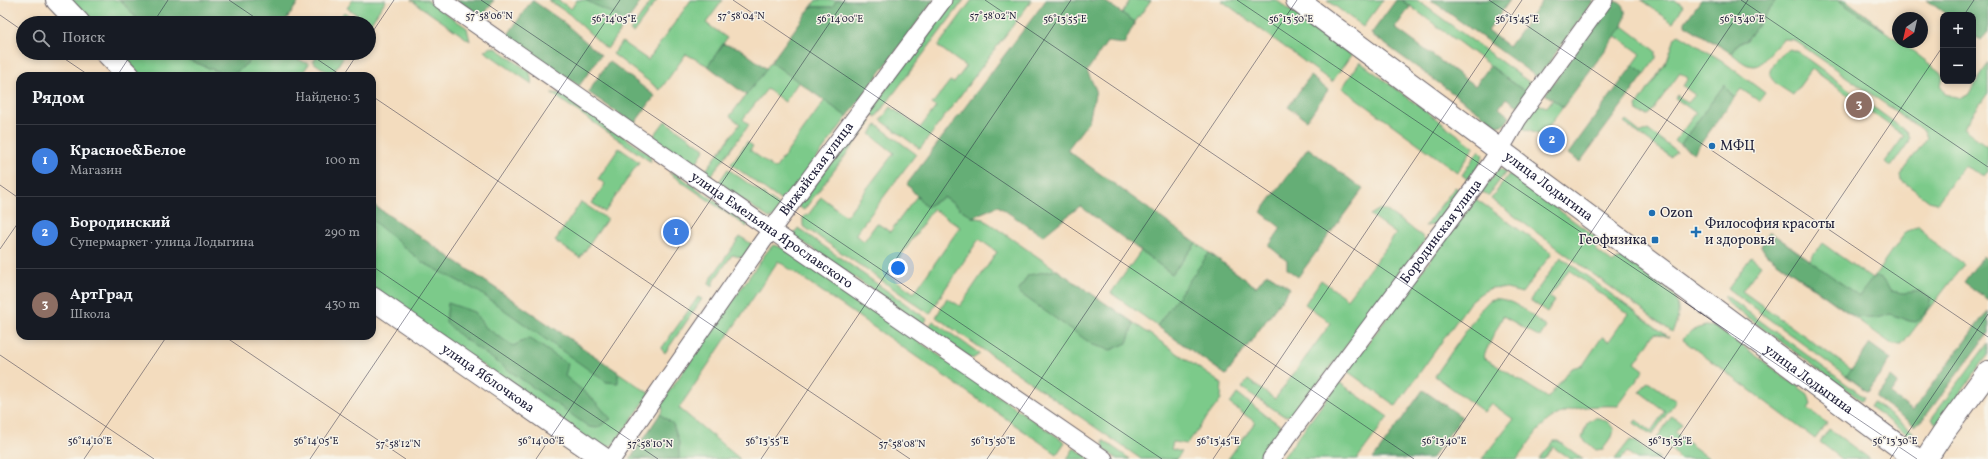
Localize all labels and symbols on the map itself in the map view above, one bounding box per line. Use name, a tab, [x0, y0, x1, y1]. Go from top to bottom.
text: 57°58'06"N	[465, 9, 513, 23]
text: 57°58'04"N	[717, 9, 765, 23]
text: 57°58'02"N	[969, 9, 1017, 23]
text: 56°14'05"E	[591, 12, 637, 26]
text: 56°14'00"E	[817, 12, 863, 26]
text: 56°13'55"E	[1043, 12, 1087, 26]
text: 56°13'50"E	[1269, 12, 1313, 26]
text: 56°13'45"E	[1495, 12, 1539, 26]
text: 56°13'40"E	[1720, 12, 1764, 26]
north arrow	[1892, 12, 1928, 48]
pin: 3	[1846, 90, 1872, 120]
street label: Вижайская улица	[775, 118, 858, 220]
pin: 2	[1539, 125, 1565, 155]
place label: МФЦ	[1720, 137, 1755, 156]
marker: МФЦ	[1707, 141, 1717, 151]
street label: улица Лодыгина	[1500, 147, 1597, 226]
street label: улица Емельяна Ярославского	[687, 167, 857, 293]
street label: Бородинская улица	[1396, 176, 1486, 288]
place label: Ozon	[1660, 204, 1693, 223]
marker: Ozon	[1647, 208, 1657, 218]
place label: Философия красоты и здоровья	[1705, 215, 1835, 250]
pin: 1	[663, 217, 689, 247]
marker: Философия красоты и здоровья	[1690, 226, 1702, 238]
place label: Геофизика	[1579, 231, 1647, 250]
marker: Геофизика	[1650, 235, 1660, 245]
your location	[888, 258, 908, 278]
street label: улица Яблочкова	[437, 339, 538, 417]
street label: улица Лодыгина	[1760, 340, 1857, 419]
text: 56°14'10"E	[68, 434, 112, 448]
text: 56°14'05"E	[293, 434, 339, 448]
text: 56°14'00"E	[518, 434, 564, 448]
text: 56°13'55"E	[745, 434, 789, 448]
text: 56°13'50"E	[971, 434, 1015, 448]
text: 56°13'45"E	[1196, 434, 1240, 448]
text: 56°13'40"E	[1422, 434, 1466, 448]
text: 56°13'35"E	[1648, 434, 1692, 448]
text: 56°13'30"E	[1873, 434, 1917, 448]
text: 57°58'12"N	[375, 437, 421, 451]
text: 57°58'10"N	[627, 437, 673, 451]
text: 57°58'08"N	[878, 437, 926, 451]

